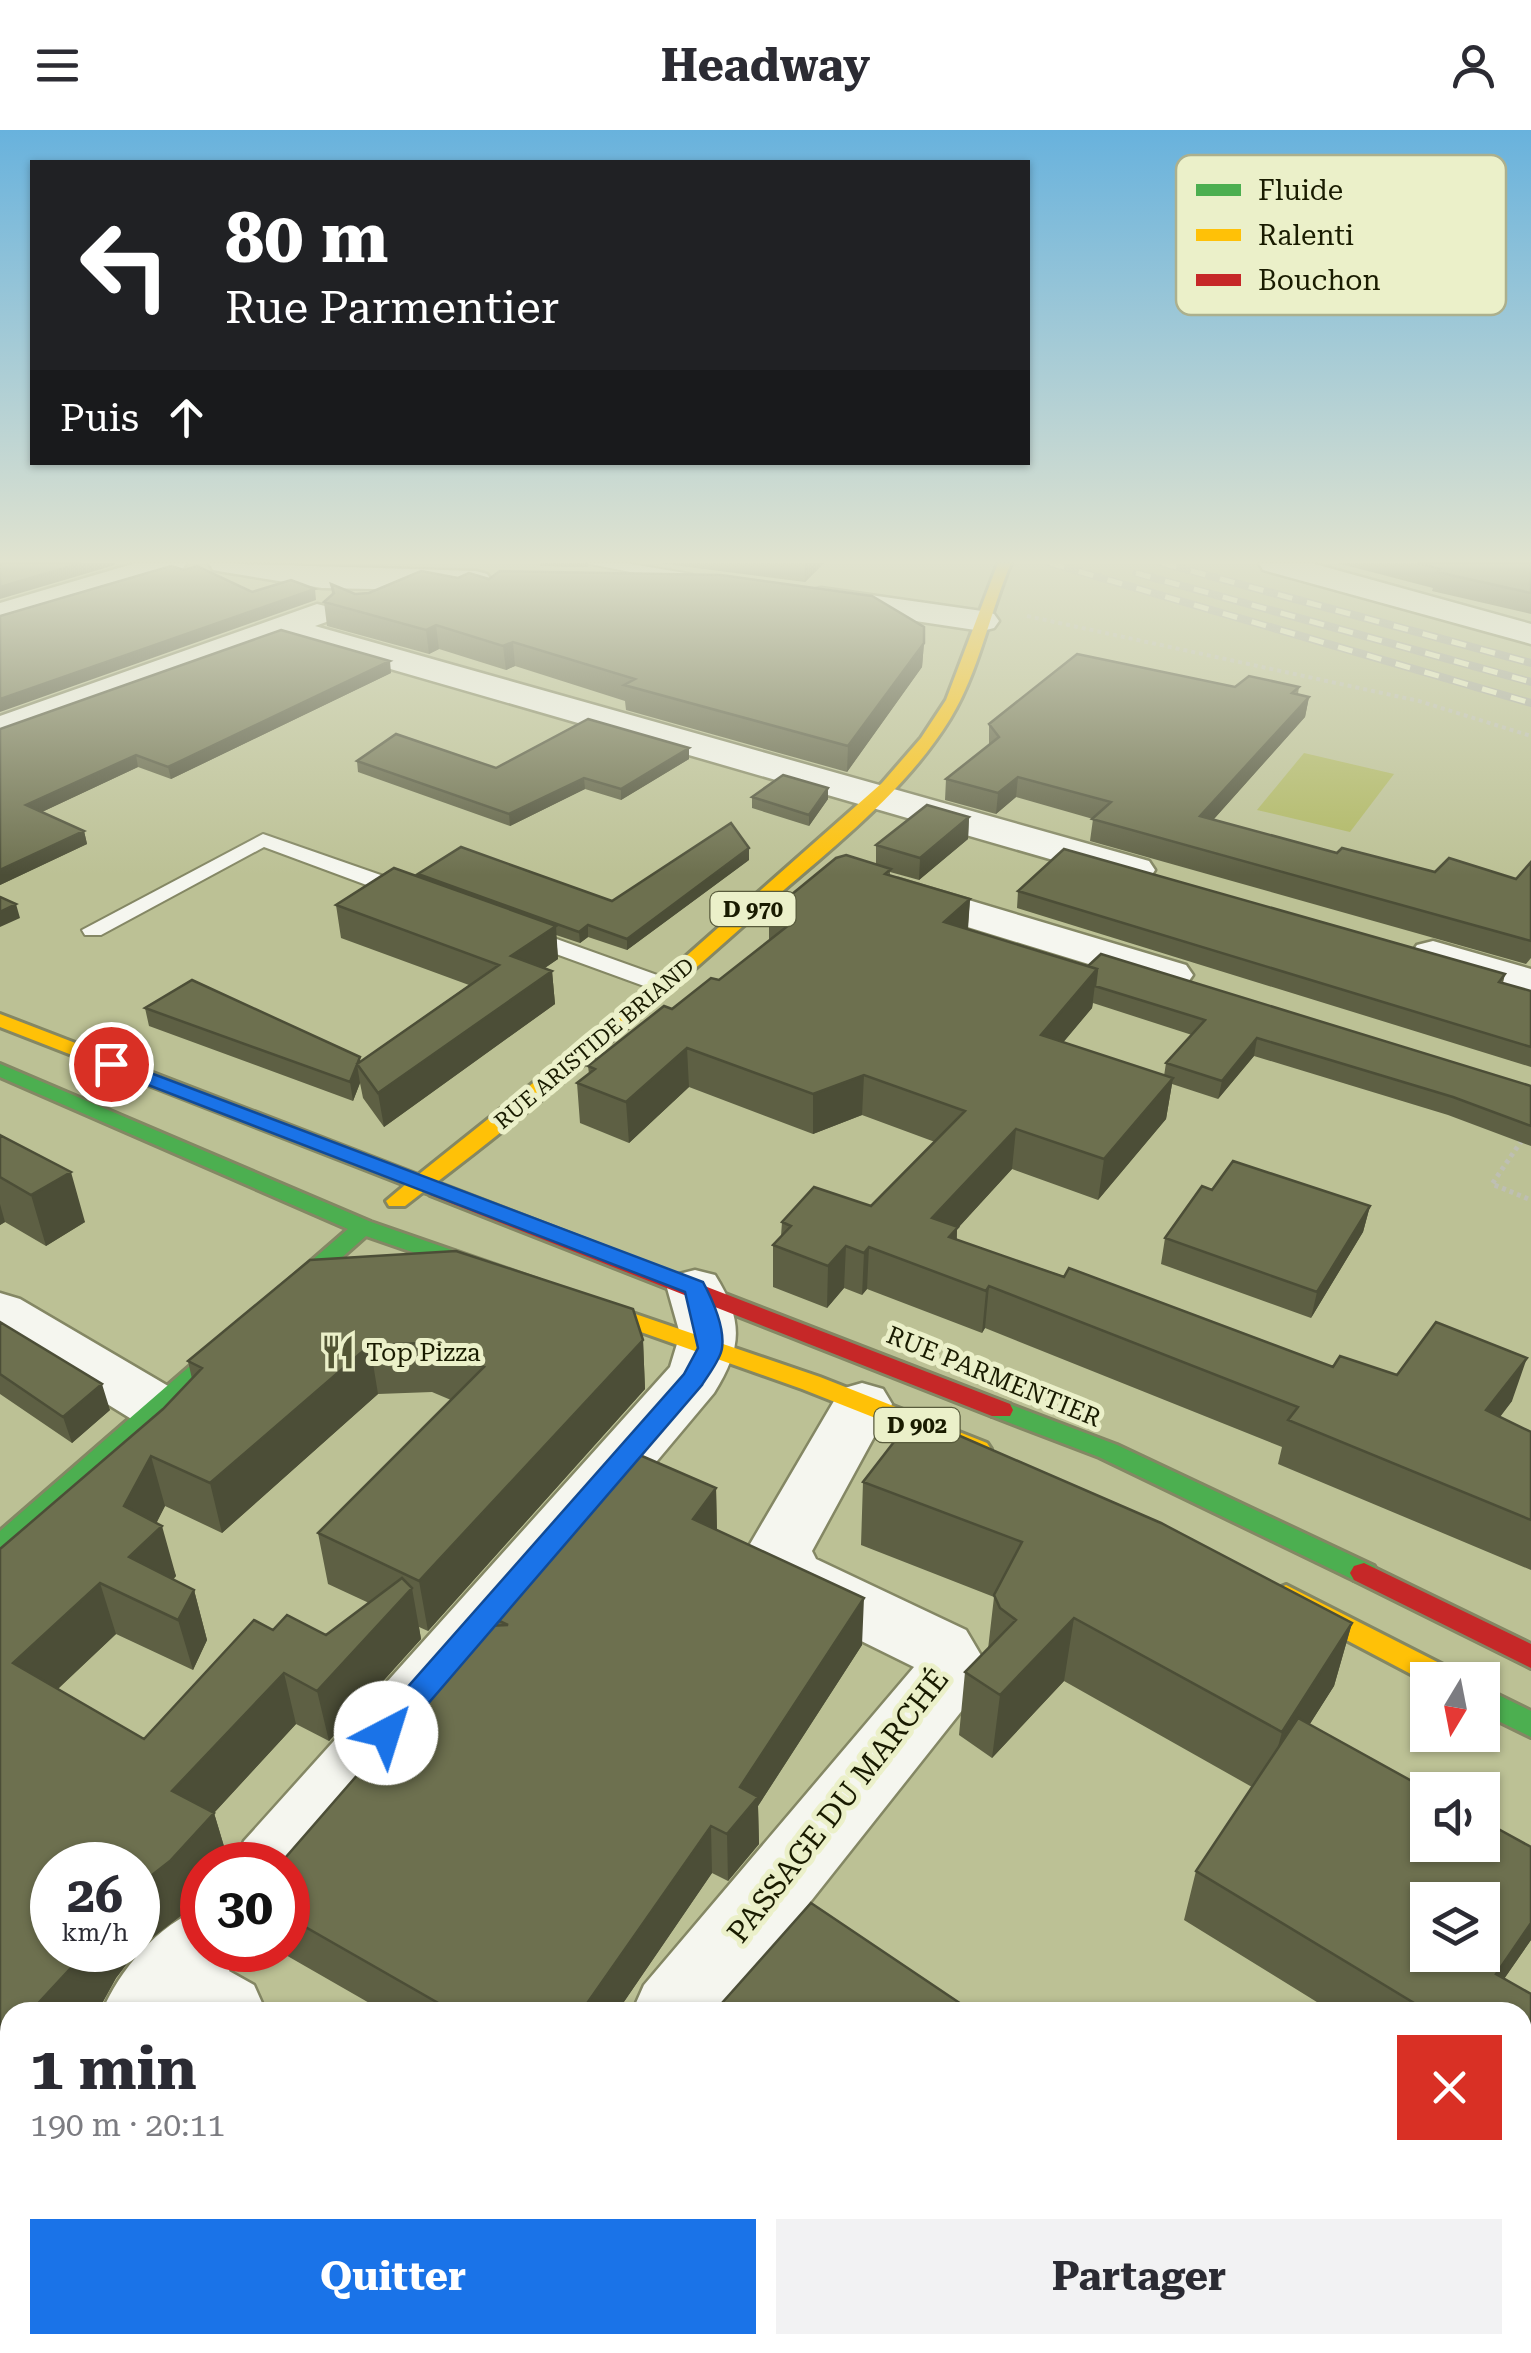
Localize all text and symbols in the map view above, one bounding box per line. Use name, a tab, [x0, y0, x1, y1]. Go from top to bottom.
icon: menu	[30, 38, 85, 93]
icon: person	[1446, 38, 1501, 93]
text: Headway	[661, 39, 870, 92]
legend	[1176, 155, 1506, 315]
text: Fluide	[1258, 174, 1343, 207]
text: 80 m	[225, 197, 389, 279]
icon: left	[60, 200, 190, 330]
text: Ralenti	[1258, 219, 1354, 252]
text: Bouchon	[1258, 264, 1381, 297]
text: Rue Parmentier	[225, 281, 559, 334]
icon: ahead	[159, 390, 214, 445]
text: Puis	[60, 396, 139, 440]
road number: D 970	[710, 892, 796, 926]
street label: RUE ARISTIDE BRIAND	[490, 953, 699, 1134]
pin	[69, 1022, 154, 1107]
icon: arrive	[84, 1037, 139, 1092]
street label: RUE PARMENTIER	[882, 1320, 1105, 1433]
restaurant icon: Top Pizza	[319, 1333, 357, 1371]
place label: Top Pizza	[366, 1338, 481, 1367]
road number: D 902	[874, 1408, 960, 1442]
street label: PASSAGE DU MARCHÉ	[719, 1661, 955, 1949]
north arrow	[1410, 1662, 1500, 1752]
map controls	[1410, 1662, 1500, 1972]
position arrow	[334, 1681, 438, 1785]
button: sound	[1410, 1772, 1500, 1862]
speed limit sign: 30	[180, 1842, 310, 1972]
text: 26	[67, 1866, 123, 1924]
button: layers	[1410, 1882, 1500, 1972]
text: km/h	[62, 1918, 128, 1947]
text: 1 min	[30, 2033, 197, 2104]
button: close	[1397, 2035, 1502, 2140]
text: 190 m · 20:11	[30, 2106, 225, 2144]
button: Quitter	[30, 2219, 756, 2334]
button: Partager	[776, 2219, 1502, 2334]

